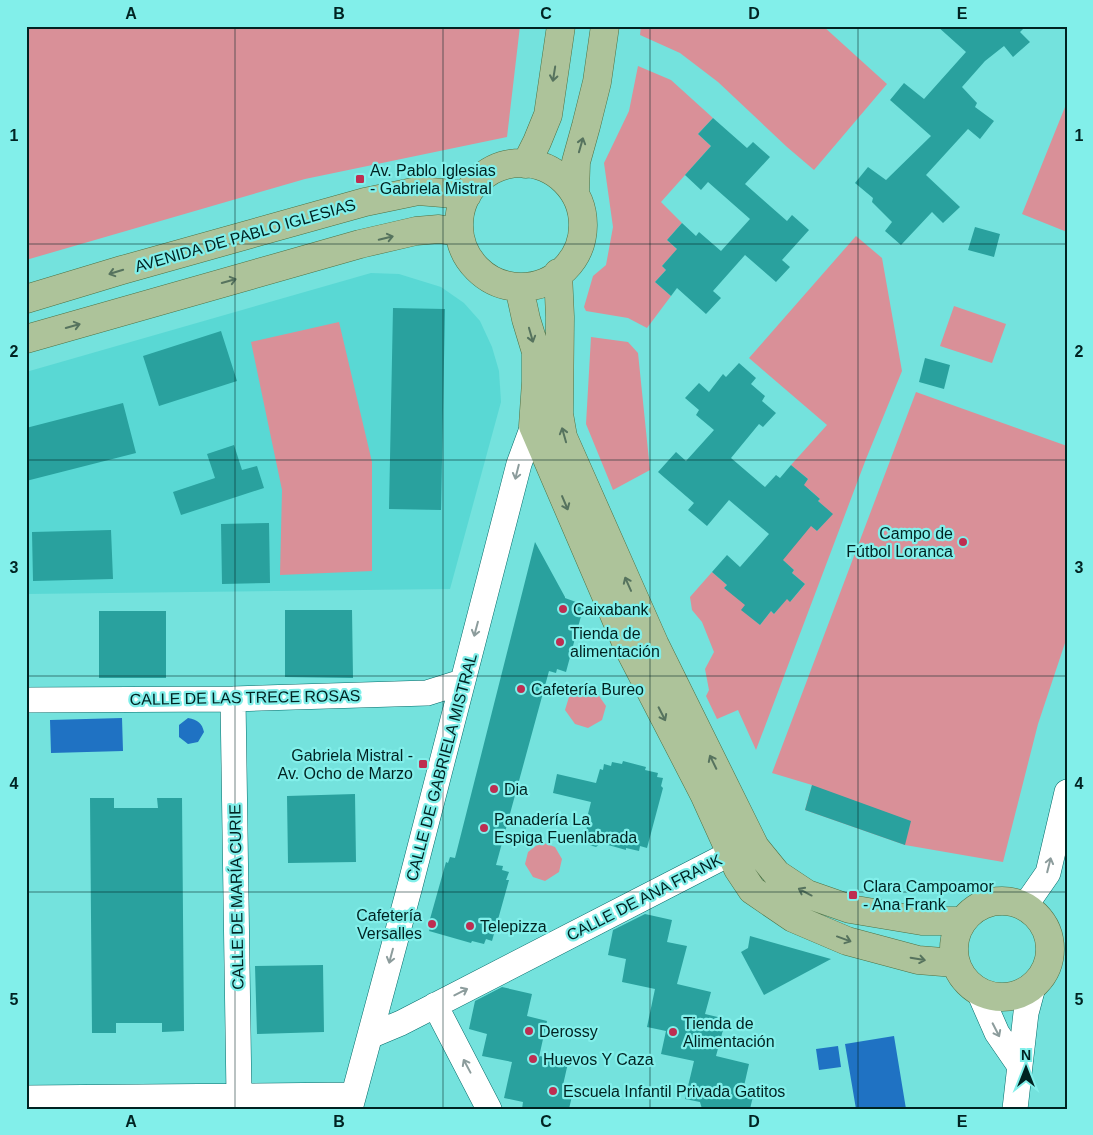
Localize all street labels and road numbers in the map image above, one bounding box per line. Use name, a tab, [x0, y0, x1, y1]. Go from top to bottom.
street label: AVENIDA DE PABLO IGLESIAS	[133, 196, 357, 275]
street label: CALLE DE GABRIELA MISTRAL	[403, 651, 480, 883]
street label: CALLE DE LAS TRECE ROSAS	[129, 687, 361, 708]
street label: CALLE DE MARÍA CURIE	[225, 804, 247, 990]
street label: CALLE DE ANA FRANK	[564, 851, 725, 944]

